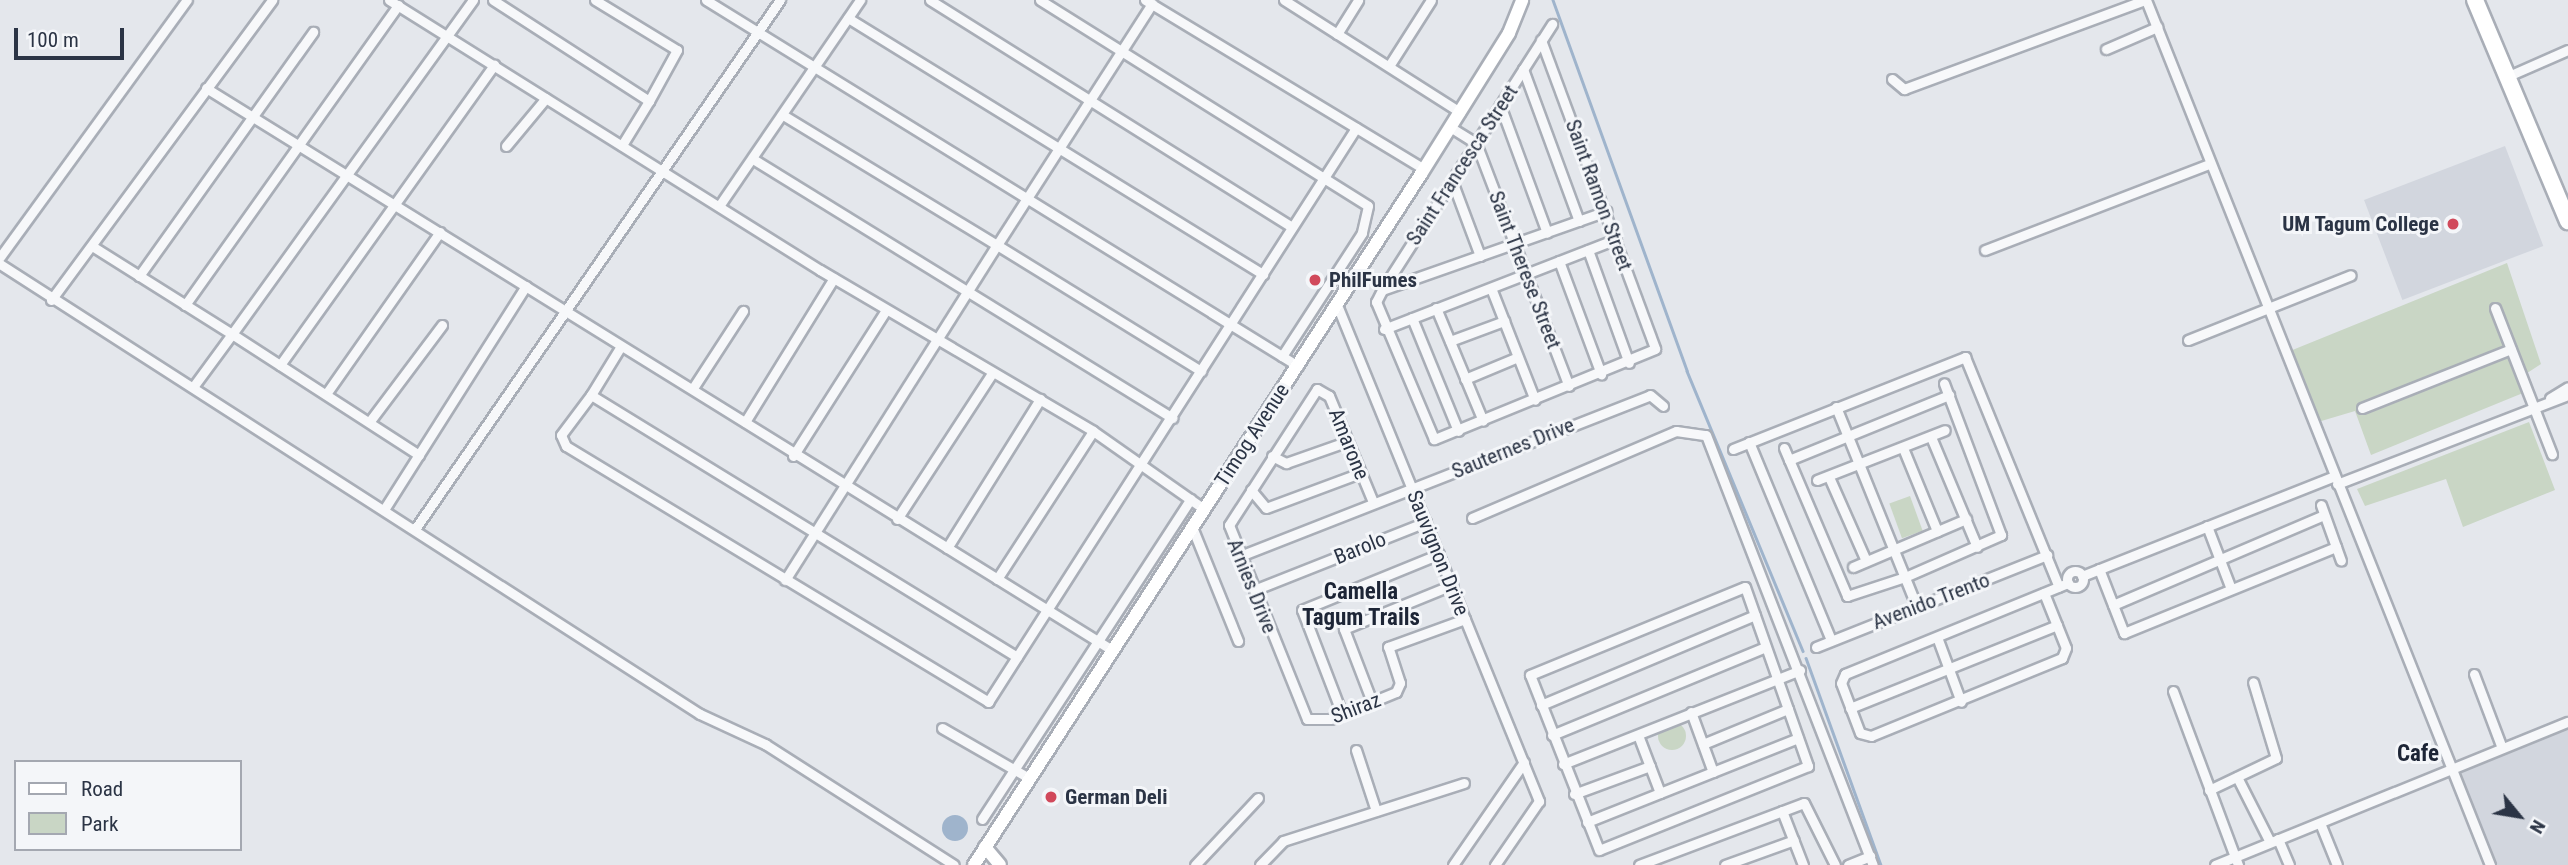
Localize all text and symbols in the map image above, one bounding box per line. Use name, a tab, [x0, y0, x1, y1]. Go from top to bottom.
scale bar	[18, 14, 128, 58]
text: 100 m	[27, 28, 79, 52]
street label: Saint Francesca Street	[1401, 80, 1523, 250]
street label: Saint Ramon Street	[1560, 116, 1638, 274]
street label: Saint Therese Street	[1483, 187, 1567, 353]
place label: UM Tagum College	[2282, 211, 2439, 237]
marker: UM Tagum College	[2445, 216, 2461, 232]
place label: PhilFumes	[1329, 267, 1417, 293]
marker: PhilFumes	[1307, 272, 1323, 288]
street label: Timog Avenue	[1209, 379, 1295, 491]
street label: Amarone	[1323, 405, 1375, 483]
street label: Sauternes Drive	[1448, 412, 1578, 484]
street label: Sauvignon Drive	[1401, 487, 1475, 619]
street label: Barolo	[1330, 526, 1390, 570]
street label: Arnies Drive	[1222, 535, 1282, 637]
street label: Avenido Trento	[1869, 567, 1993, 635]
district label: Camella Tagum Trails	[1302, 578, 1420, 632]
street label: Shiraz	[1328, 687, 1384, 729]
district label: Cafe	[2397, 740, 2439, 768]
legend	[14, 760, 242, 851]
text: Road	[81, 777, 123, 801]
north arrow	[2484, 781, 2554, 851]
place label: German Deli	[1065, 784, 1167, 810]
marker: German Deli	[1043, 789, 1059, 805]
text: Park	[81, 812, 118, 836]
text: N	[2525, 816, 2550, 838]

